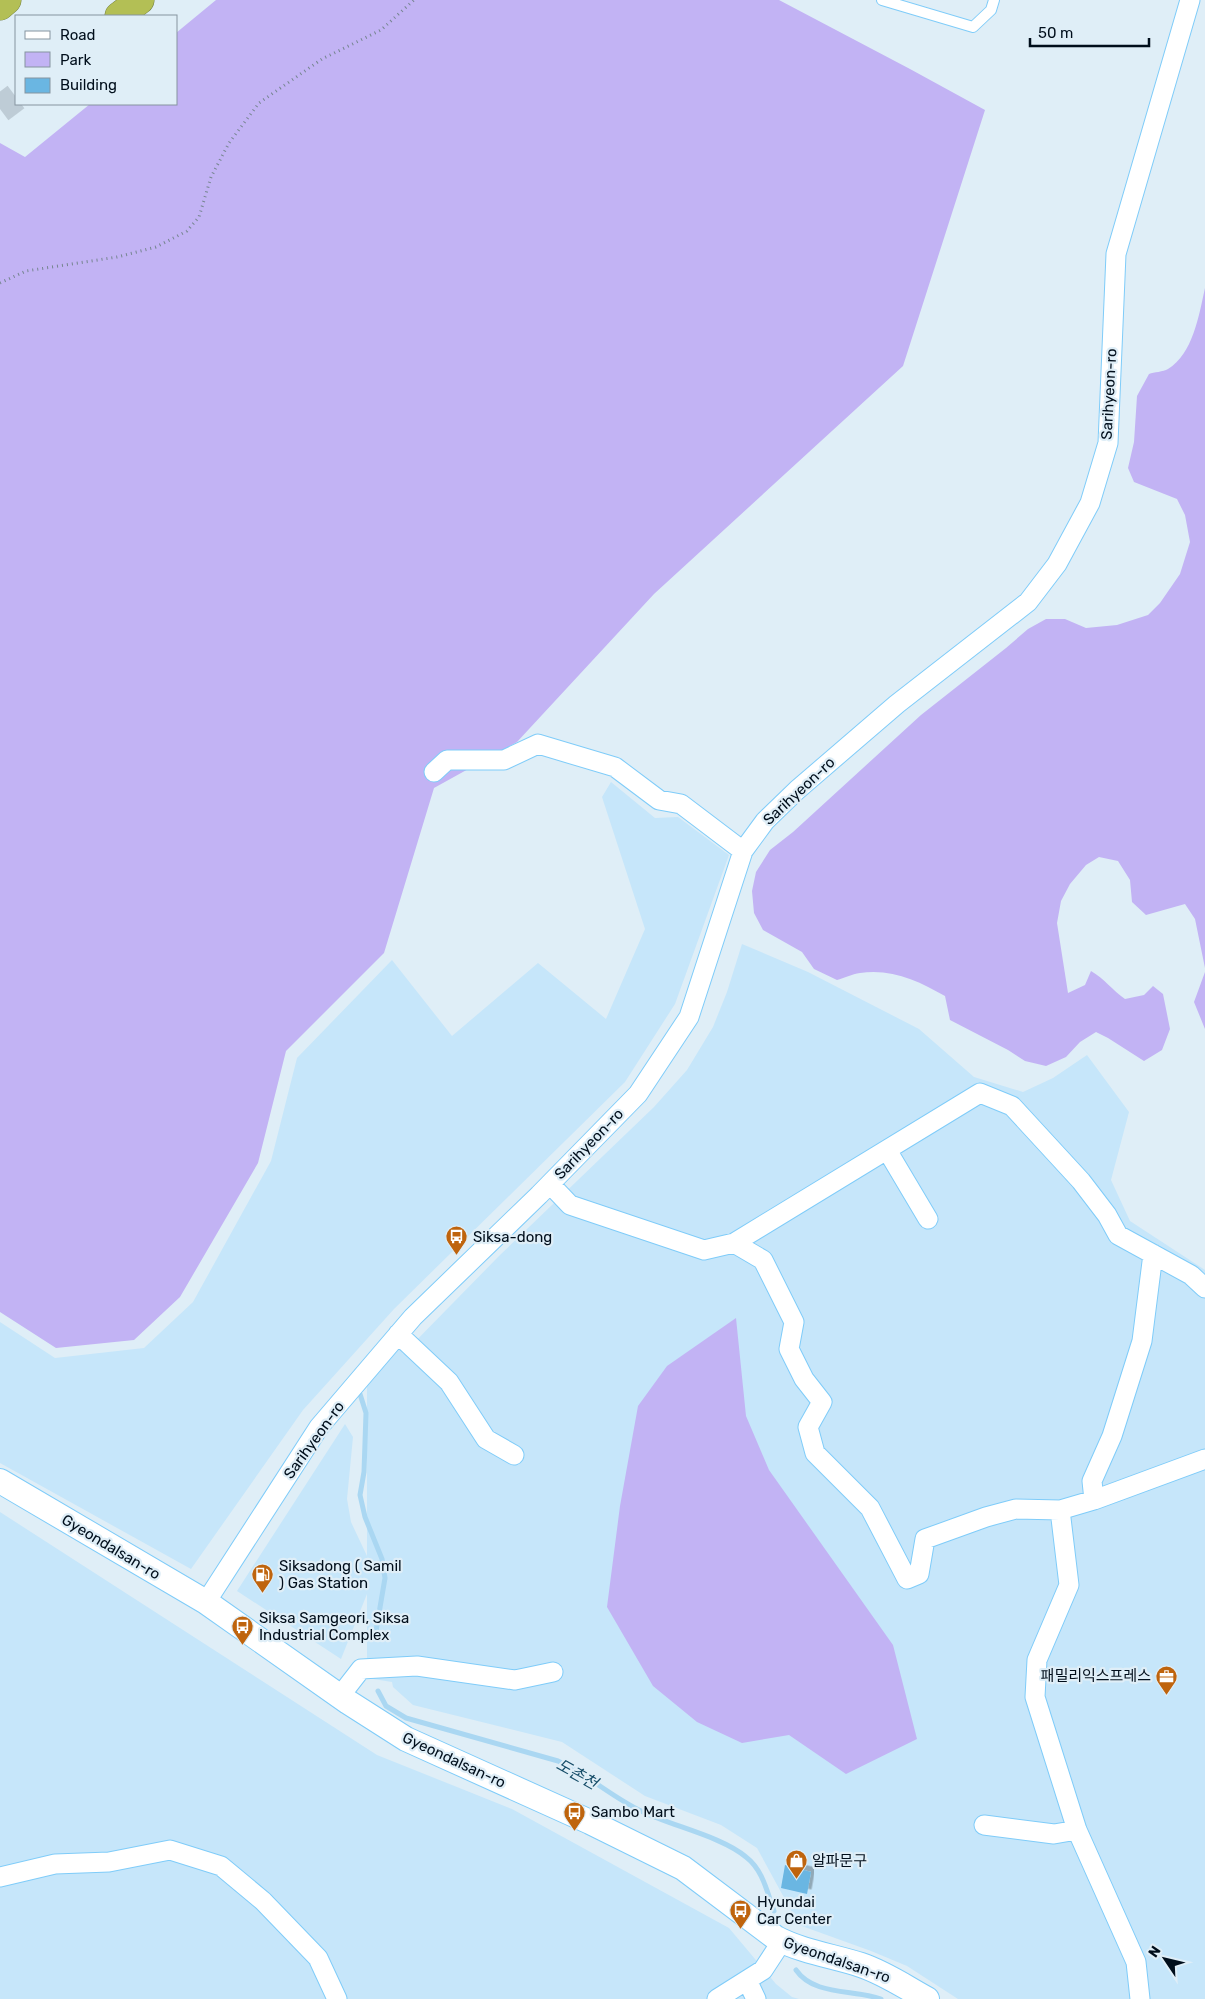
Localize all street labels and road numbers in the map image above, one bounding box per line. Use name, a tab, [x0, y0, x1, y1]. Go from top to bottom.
street label: Sarihyeon-ro	[1098, 348, 1120, 440]
street label: Sarihyeon-ro	[759, 753, 839, 829]
street label: Sarihyeon-ro	[551, 1105, 627, 1183]
street label: Sarihyeon-ro	[280, 1398, 348, 1482]
street label: Gyeondalsan-ro	[59, 1511, 163, 1583]
street label: Gyeondalsan-ro	[400, 1728, 508, 1792]
street label: Gyeondalsan-ro	[781, 1933, 893, 1987]

